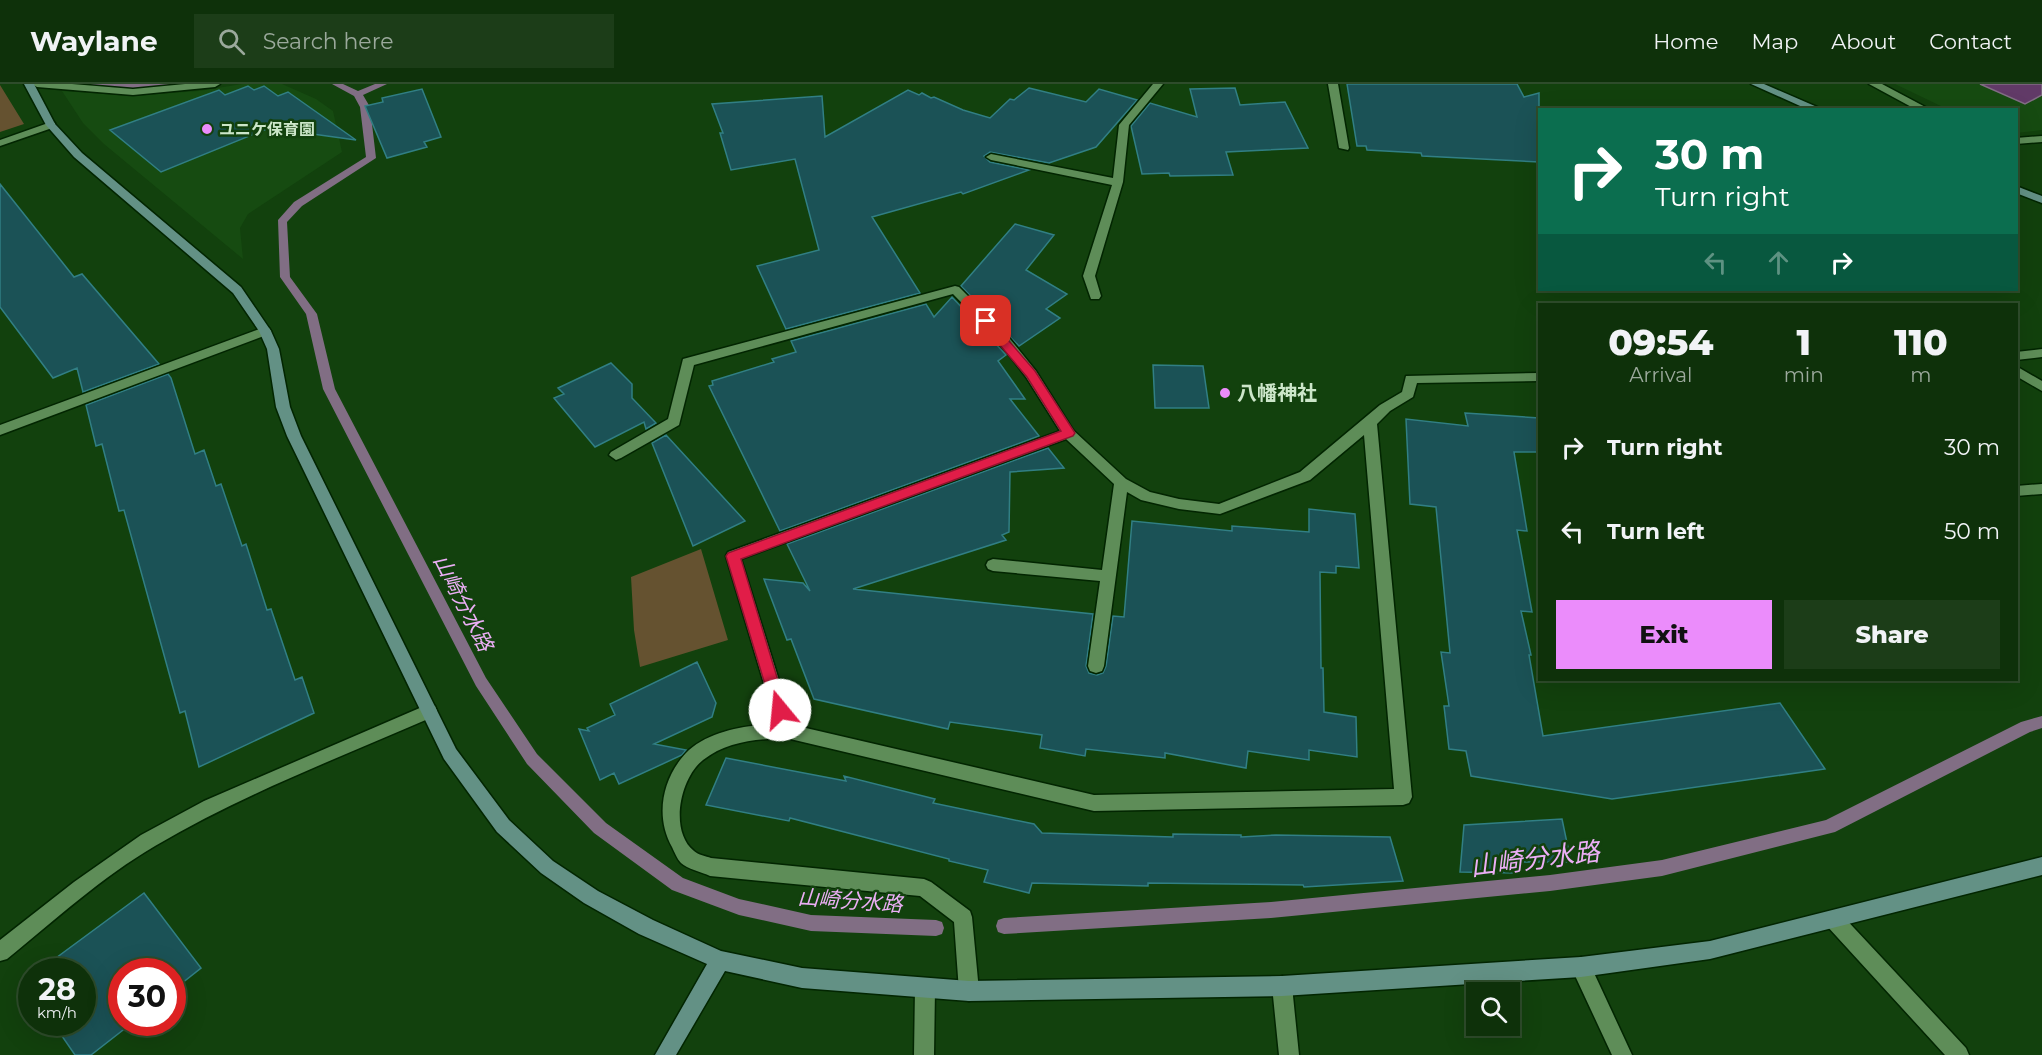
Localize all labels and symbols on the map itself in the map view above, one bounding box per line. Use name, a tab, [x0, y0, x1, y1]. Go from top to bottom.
place label: ユニケ保育園	[219, 120, 315, 139]
marker: ユニケ保育園	[200, 122, 214, 136]
pin	[960, 295, 1011, 346]
place label: 八幡神社	[1237, 381, 1317, 405]
marker: 八幡神社	[1218, 386, 1232, 400]
water label: 山崎分水路	[428, 550, 499, 657]
position arrow	[748, 678, 812, 742]
water label: 山崎分水路	[1469, 835, 1603, 883]
water label: 山崎分水路	[797, 884, 905, 917]
speed limit sign: 30	[108, 958, 186, 1036]

